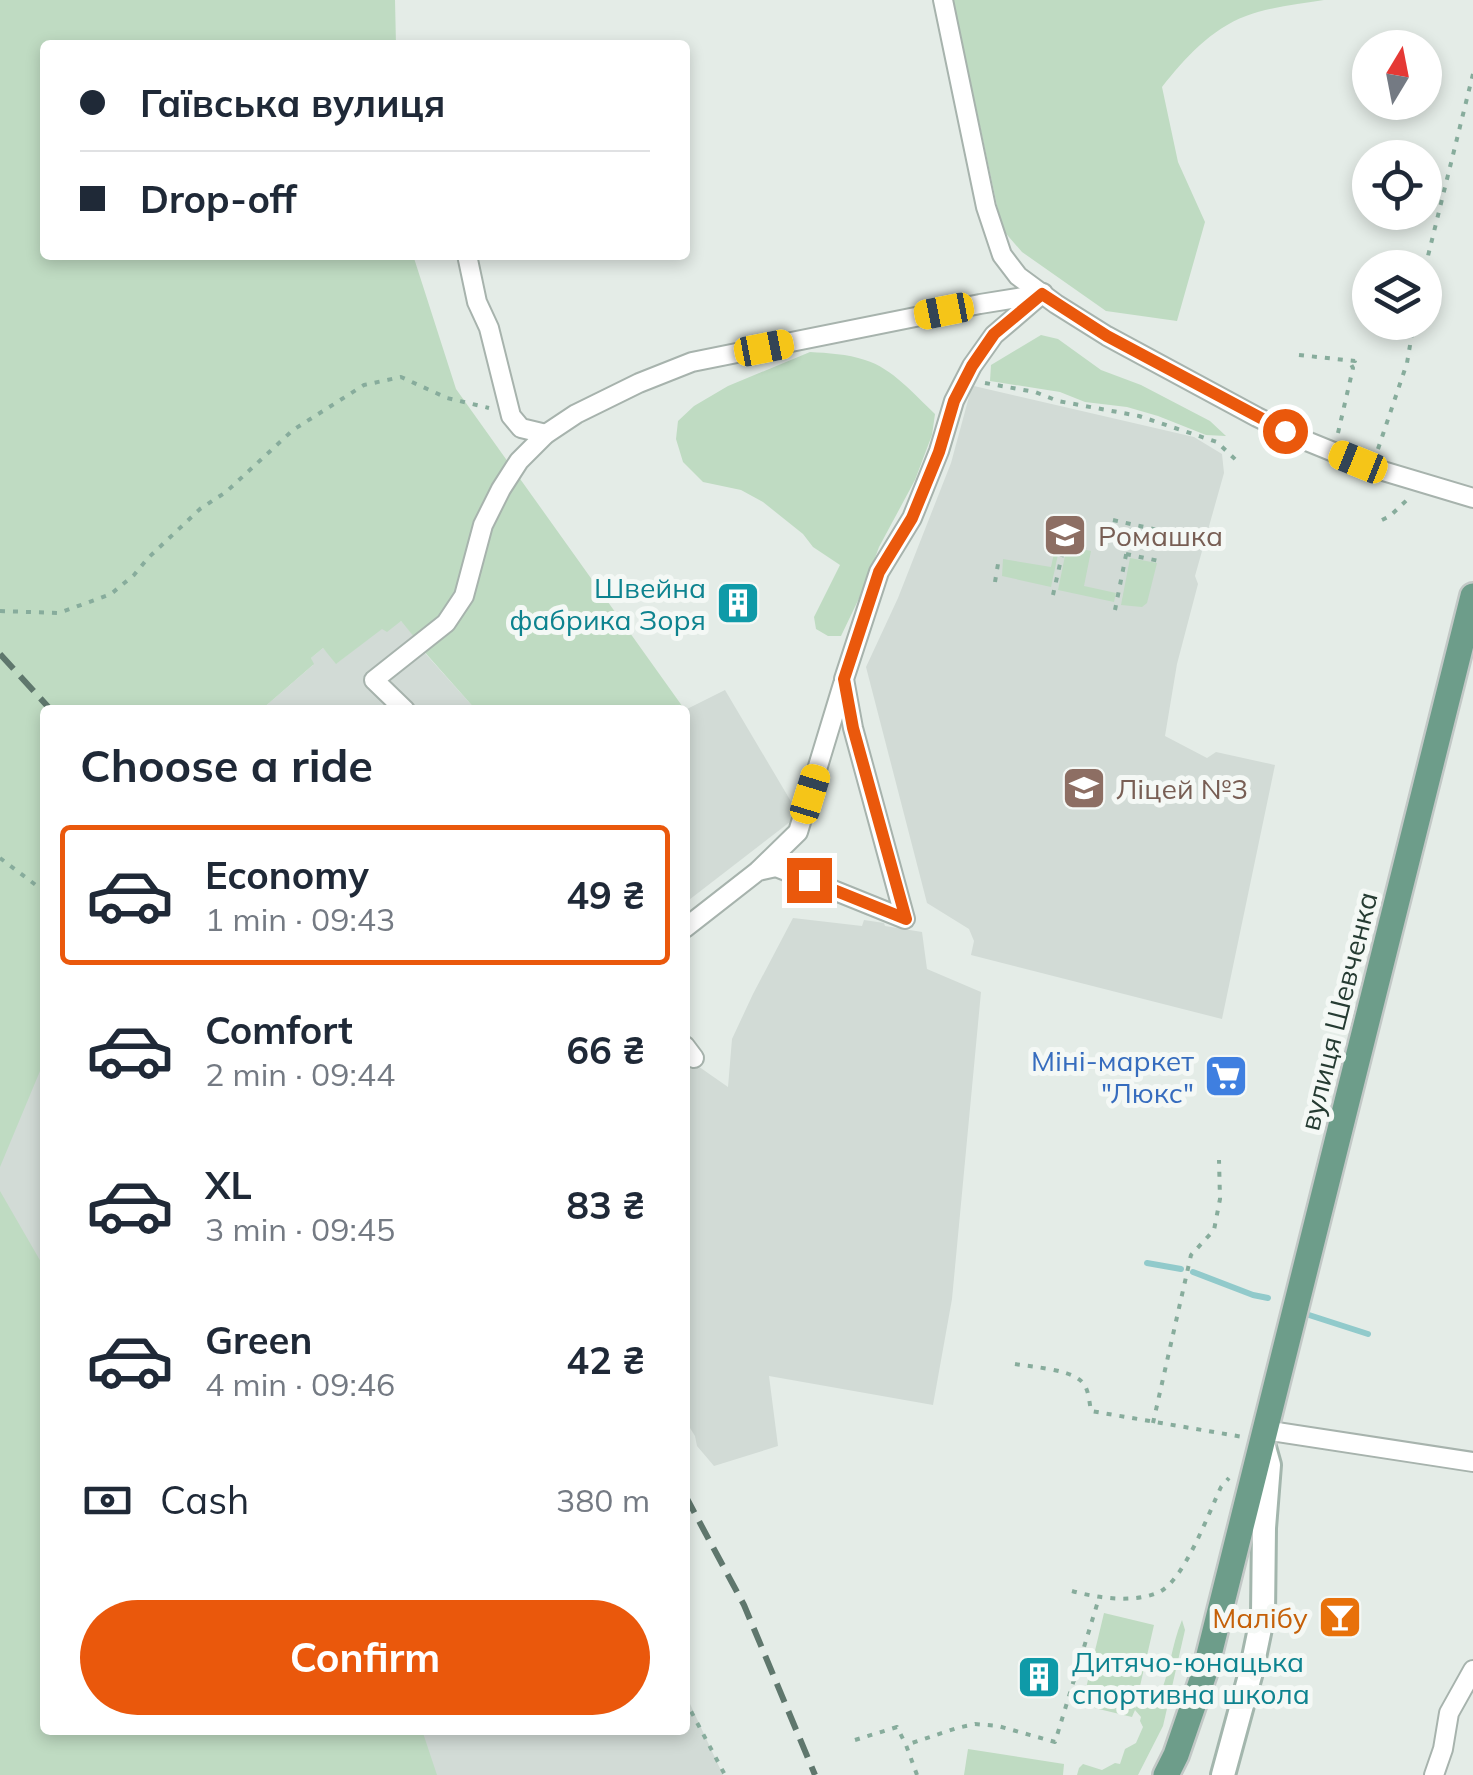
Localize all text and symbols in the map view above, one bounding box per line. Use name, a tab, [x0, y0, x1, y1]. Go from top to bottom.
north arrow	[1352, 30, 1442, 120]
map controls	[1352, 30, 1442, 340]
text: Гаївська вулиця	[140, 79, 445, 127]
button: locate	[1352, 140, 1442, 230]
text: Drop-off	[140, 175, 297, 223]
button: layers	[1352, 250, 1442, 340]
car	[912, 291, 976, 331]
car	[732, 328, 796, 368]
route start	[1263, 409, 1308, 454]
car	[1325, 437, 1391, 487]
school or university icon: Ромашка	[1042, 512, 1088, 558]
place label: Ромашка	[1098, 518, 1223, 553]
place label: Швейна фабрика Зоря	[510, 570, 706, 637]
building icon: Швейна фабрика Зоря	[715, 580, 761, 626]
text: Choose a ride	[80, 737, 373, 793]
car	[787, 761, 833, 827]
school or university icon: Ліцей №3	[1061, 765, 1107, 811]
place label: Ліцей №3	[1116, 771, 1248, 806]
icon: car	[85, 850, 175, 940]
text: Economy	[205, 851, 369, 899]
route end	[787, 858, 832, 903]
text: 49 ₴	[566, 871, 645, 919]
street label: вулиця Шевченка	[1291, 888, 1385, 1134]
text: 1 min · 09:43	[205, 899, 395, 939]
icon: car	[85, 1005, 175, 1095]
text: Comfort	[205, 1006, 353, 1054]
text: 66 ₴	[566, 1026, 645, 1074]
place label: Міні-маркет "Люкс"	[1031, 1043, 1194, 1110]
supermarket icon: Міні-маркет "Люкс"	[1203, 1053, 1249, 1099]
text: 2 min · 09:44	[205, 1054, 395, 1094]
icon: car	[85, 1160, 175, 1250]
text: XL	[205, 1161, 252, 1209]
text: 83 ₴	[566, 1181, 645, 1229]
text: 3 min · 09:45	[205, 1209, 395, 1249]
icon: car	[85, 1315, 175, 1405]
text: Green	[205, 1316, 312, 1364]
text: 42 ₴	[566, 1336, 645, 1384]
text: 4 min · 09:46	[205, 1364, 395, 1404]
icon: cash	[80, 1473, 135, 1528]
text: Cash	[160, 1476, 249, 1524]
text: 380 m	[556, 1480, 650, 1520]
bar icon: Малібу	[1317, 1594, 1363, 1640]
button: Confirm	[80, 1600, 650, 1715]
place label: Малібу	[1212, 1600, 1308, 1635]
place label: Дитячо-юнацька спортивна школа	[1072, 1644, 1310, 1711]
building icon: Дитячо-юнацька спортивна школа	[1016, 1654, 1062, 1700]

